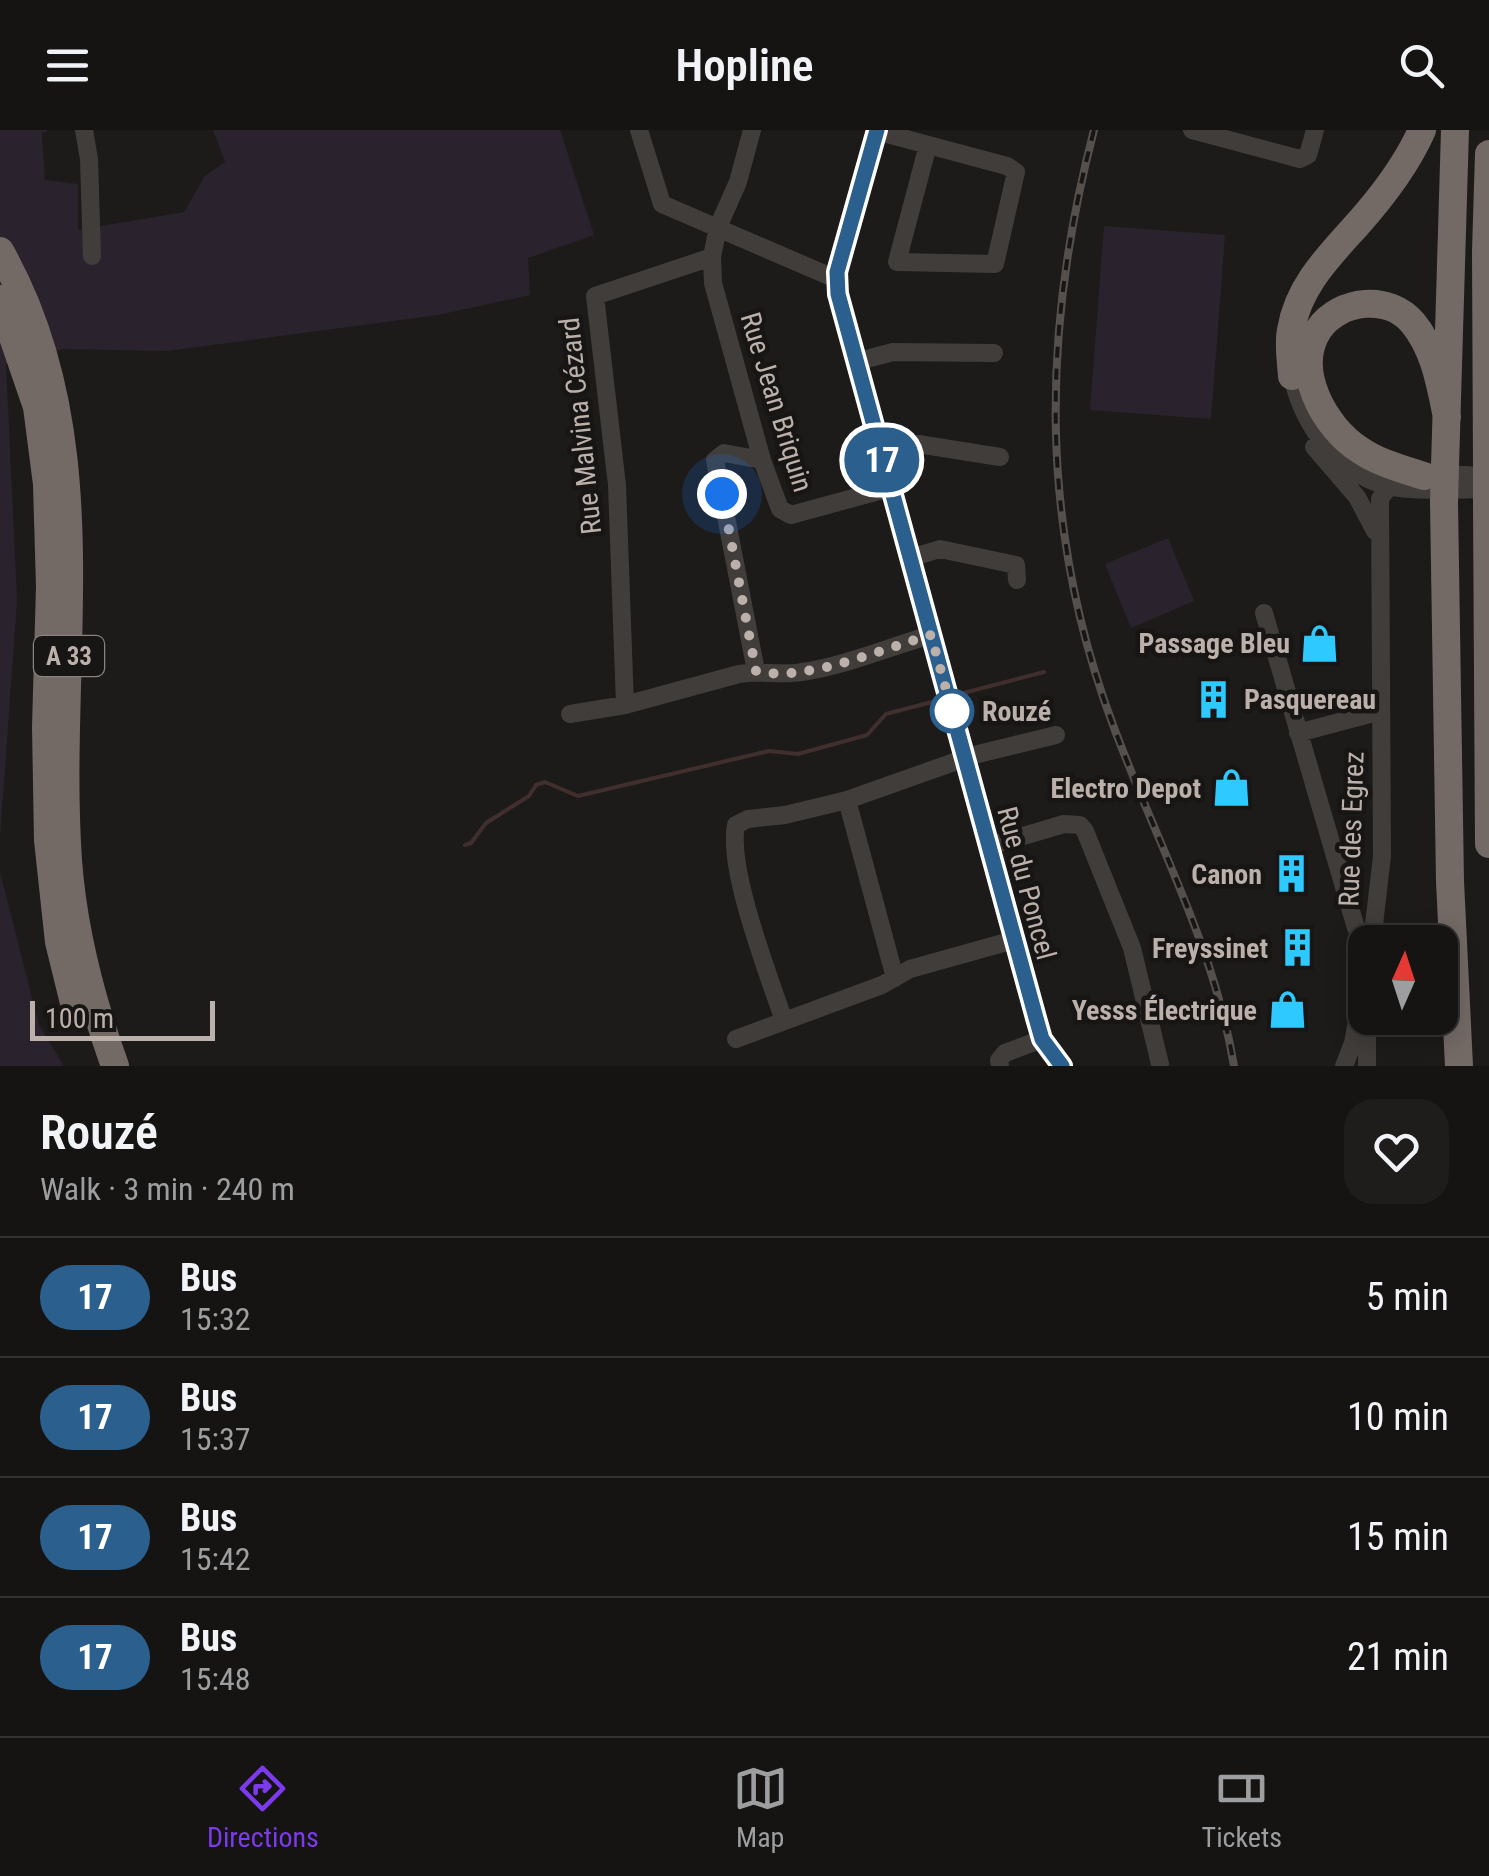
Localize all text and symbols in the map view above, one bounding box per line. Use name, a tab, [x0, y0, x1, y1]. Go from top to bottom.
icon: menu	[40, 38, 95, 93]
icon: search	[1394, 38, 1449, 93]
text: Hopline	[675, 39, 814, 92]
street label: Rue Jean Briquin	[734, 308, 819, 496]
street label: Rue Malvina Cézard	[553, 316, 608, 536]
line badge: 17	[837, 428, 927, 492]
text: 17	[864, 440, 900, 481]
your location	[697, 469, 747, 519]
shop icon: Passage Bleu	[1299, 622, 1341, 664]
place label: Passage Bleu	[1139, 627, 1290, 660]
road number: A 33	[34, 636, 104, 676]
building icon: Pasquereau	[1193, 678, 1235, 720]
place label: Pasquereau	[1244, 683, 1376, 716]
marker: Rouzé	[931, 690, 973, 732]
place label: Rouzé	[982, 695, 1051, 728]
street label: Rue des Egrez	[1332, 751, 1371, 907]
shop icon: Electro Depot	[1210, 767, 1252, 809]
place label: Electro Depot	[1051, 772, 1201, 805]
street label: Rue du Poncel	[990, 803, 1063, 963]
building icon: Canon	[1271, 853, 1313, 895]
place label: Canon	[1191, 858, 1262, 891]
north arrow	[1348, 925, 1458, 1035]
map controls	[1348, 925, 1458, 1035]
building icon: Freyssinet	[1277, 927, 1319, 969]
place label: Freyssinet	[1152, 932, 1268, 965]
shop icon: Yesss Électrique	[1266, 989, 1308, 1031]
place label: Yesss Électrique	[1072, 994, 1257, 1027]
scale bar	[30, 996, 215, 1040]
text: 100 m	[45, 1002, 114, 1035]
button: heart	[1344, 1099, 1449, 1204]
text: Rouzé	[40, 1104, 158, 1161]
text: Walk · 3 min · 240 m	[40, 1170, 295, 1208]
text: Bus	[180, 1256, 237, 1300]
text: 5 min	[1366, 1275, 1449, 1319]
text: 17	[77, 1277, 113, 1318]
text: 15:32	[180, 1300, 251, 1338]
text: Bus	[180, 1376, 237, 1420]
text: 10 min	[1347, 1395, 1449, 1439]
text: 17	[77, 1397, 113, 1438]
text: 15:37	[180, 1420, 251, 1458]
text: Bus	[180, 1496, 237, 1540]
text: 15 min	[1347, 1515, 1449, 1559]
text: 17	[77, 1517, 113, 1558]
text: 15:42	[180, 1540, 251, 1578]
text: Bus	[180, 1616, 237, 1660]
text: 21 min	[1347, 1635, 1449, 1679]
text: 17	[77, 1637, 113, 1678]
text: 15:48	[180, 1660, 251, 1698]
tab: Directions	[207, 1761, 319, 1854]
tab: Map	[733, 1761, 788, 1854]
tab: Tickets	[1202, 1761, 1282, 1854]

